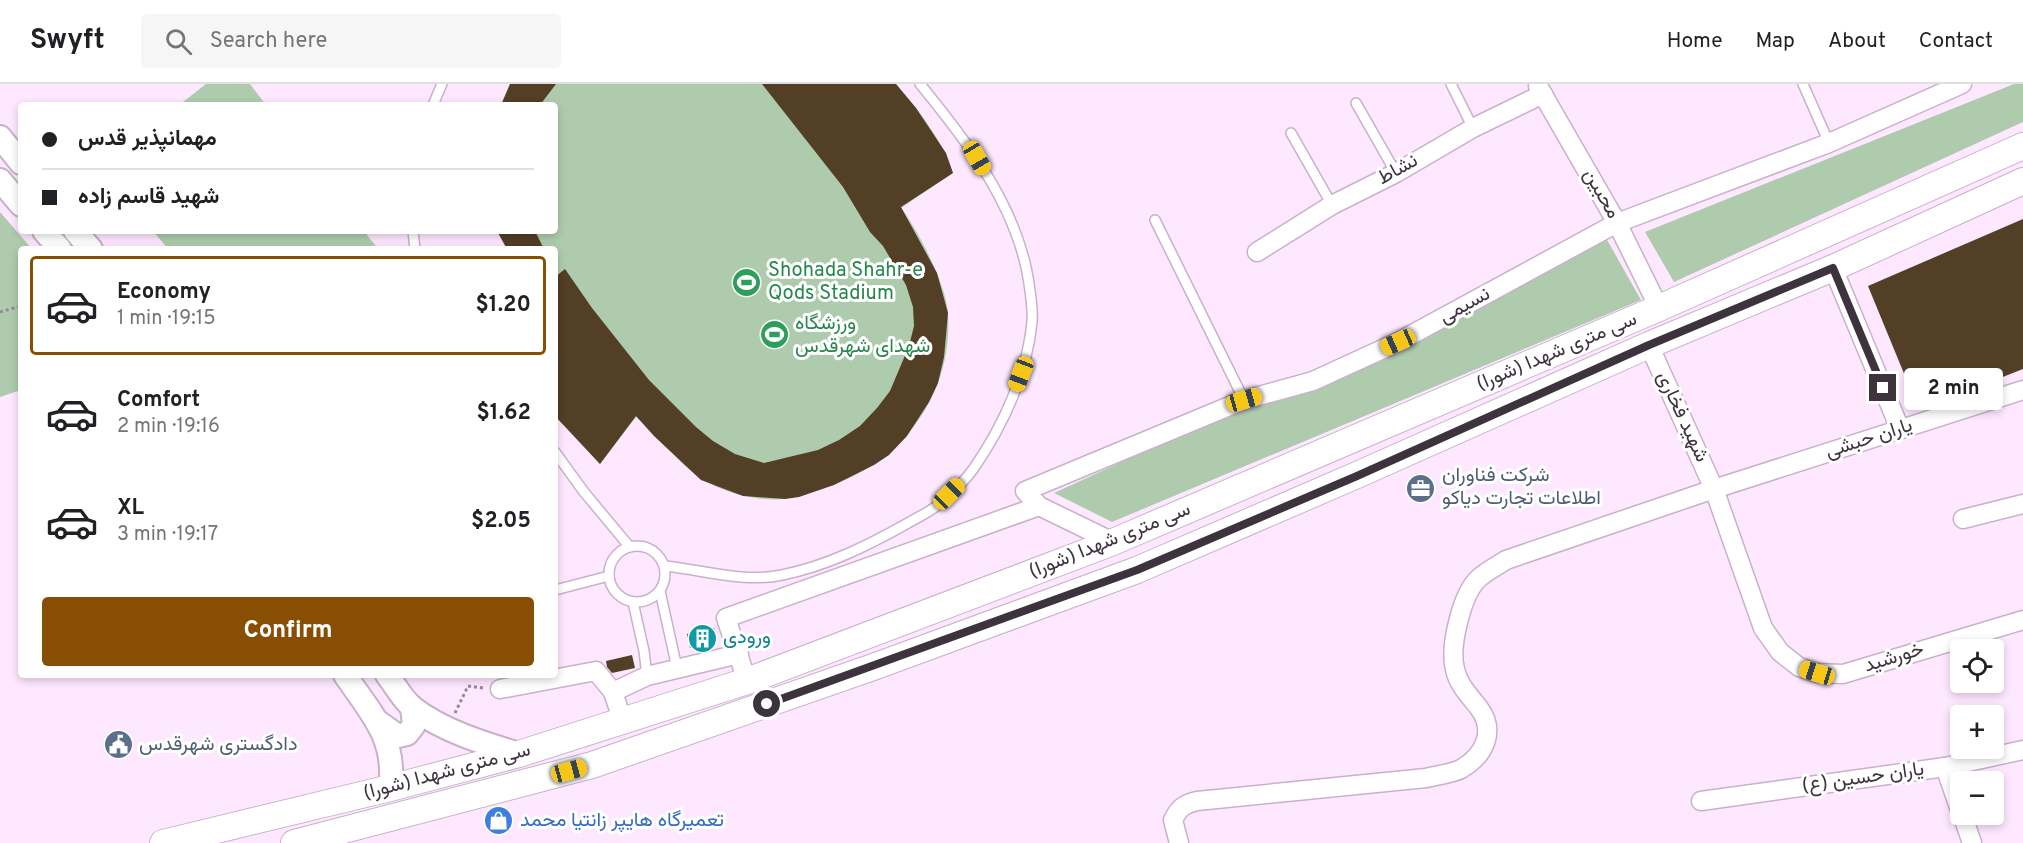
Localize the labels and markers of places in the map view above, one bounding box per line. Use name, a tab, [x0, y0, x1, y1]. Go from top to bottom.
place label: Shohada Shahr-e Qods Stadium	[768, 258, 923, 307]
sports icon: Shohada Shahr-e Qods Stadium	[731, 267, 763, 299]
place label: ورزشگاه شهدای شهرقدس	[795, 311, 930, 360]
sports icon: ورزشگاه شهدای شهرقدس	[758, 319, 790, 351]
place label: شرکت فناوران اطلاعات تجارت دیاکو	[1442, 463, 1601, 512]
office icon: شرکت فناوران اطلاعات تجارت دیاکو	[1405, 472, 1437, 504]
building icon: ورودی	[686, 622, 718, 654]
place label: ورودی	[723, 625, 771, 651]
public building icon: دادگستری شهرقدس	[102, 729, 134, 761]
place label: دادگستری شهرقدس	[139, 732, 298, 758]
shop icon: تعمیرگاه هایپر زانتیا محمد	[483, 805, 515, 837]
place label: تعمیرگاه هایپر زانتیا محمد	[520, 808, 724, 834]

